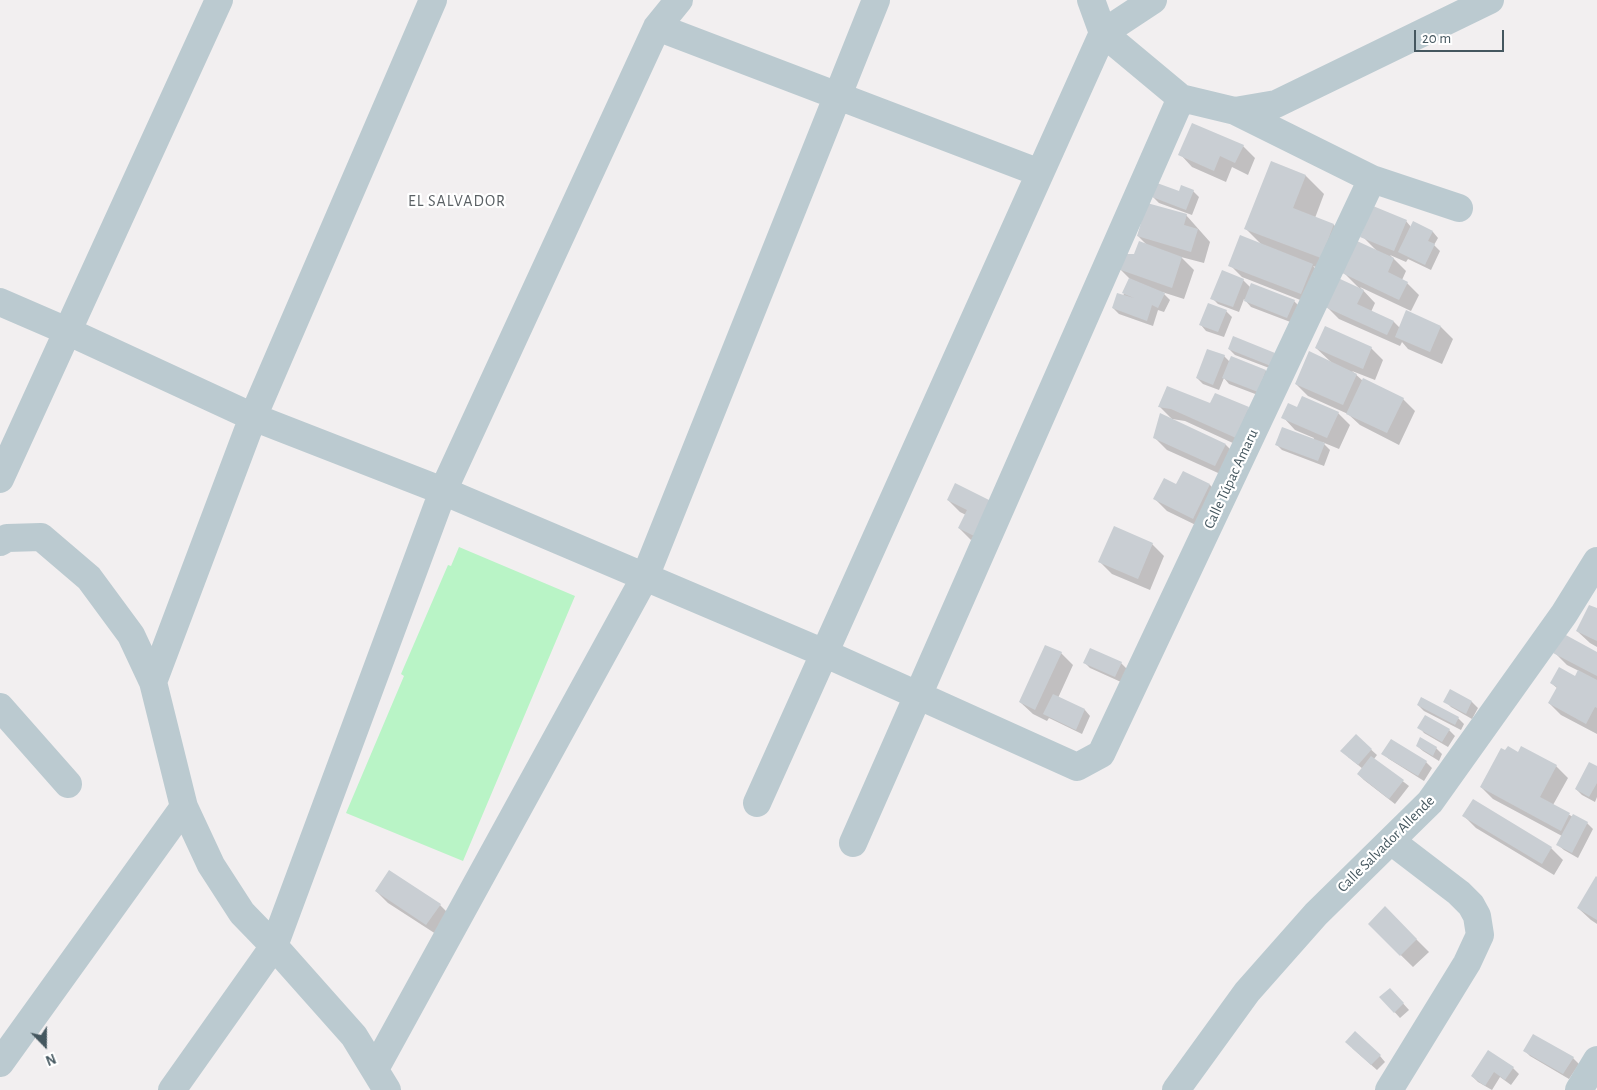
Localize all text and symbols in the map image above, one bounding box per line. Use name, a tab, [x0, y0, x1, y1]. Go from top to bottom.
scale bar	[1417, 20, 1507, 52]
text: 20 m	[1422, 31, 1451, 46]
district label: EL SALVADOR	[407, 191, 507, 211]
street label: Calle Túpac Amaru	[1200, 426, 1262, 532]
street label: Calle Salvador Allende	[1334, 792, 1438, 896]
north arrow	[20, 1020, 70, 1070]
text: N	[43, 1051, 58, 1067]

